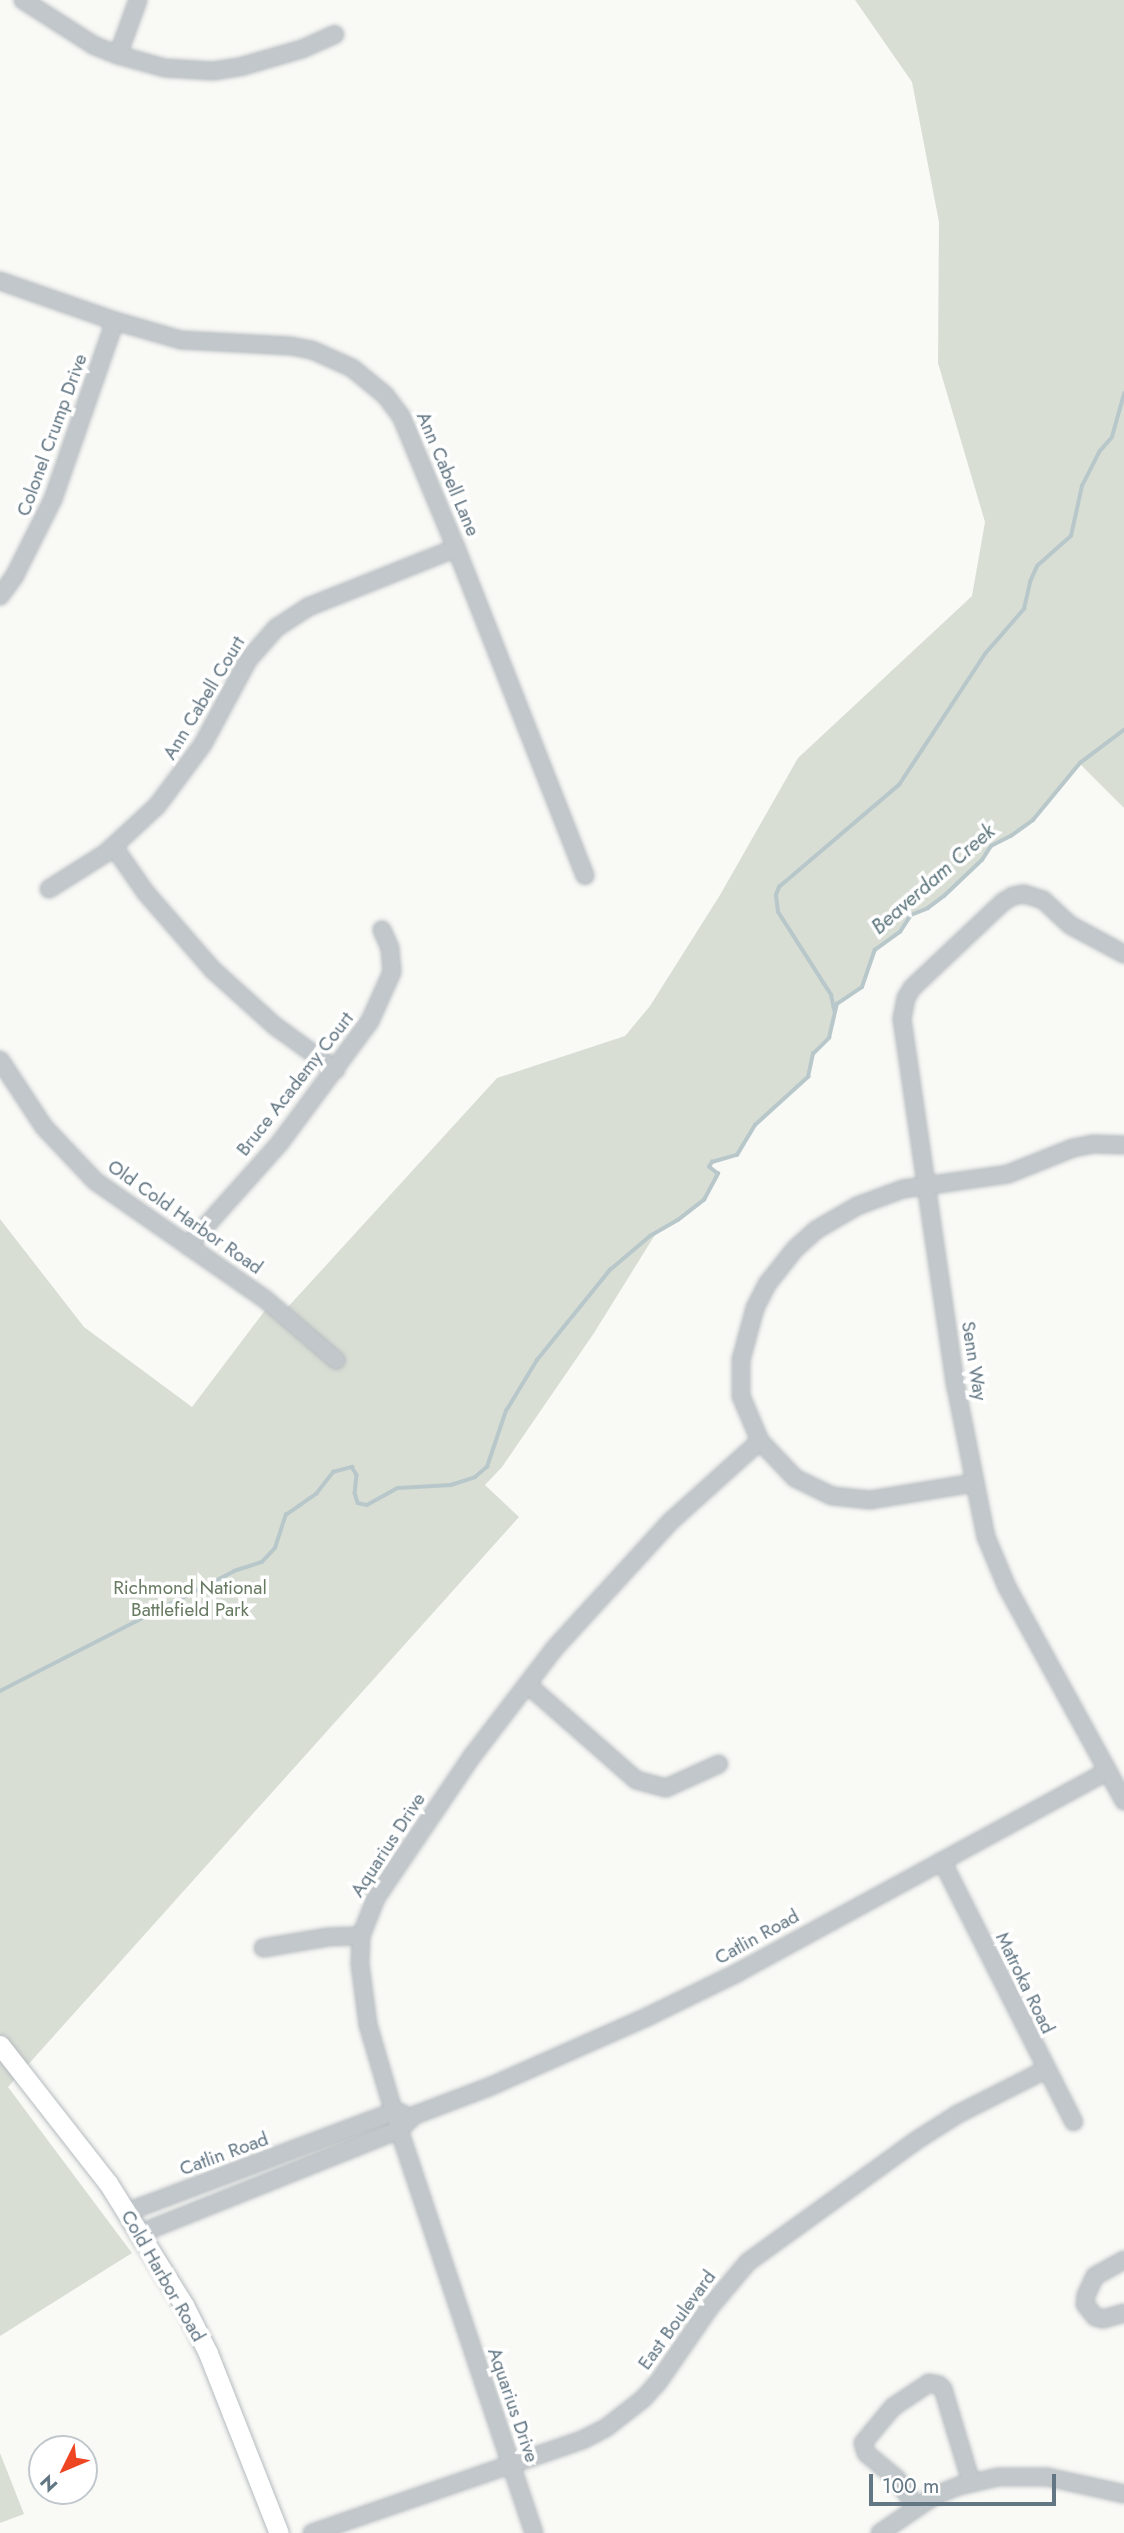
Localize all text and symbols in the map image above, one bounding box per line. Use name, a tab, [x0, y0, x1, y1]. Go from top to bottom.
street label: Colonel Crump Drive	[12, 351, 92, 519]
street label: Ann Cabell Lane	[412, 408, 484, 540]
street label: Ann Cabell Court	[158, 632, 250, 764]
water label: Beaverdam Creek	[866, 818, 1000, 940]
street label: Bruce Academy Court	[232, 1008, 358, 1160]
street label: Old Cold Harbor Road	[103, 1155, 267, 1279]
street label: Senn Way	[956, 1320, 992, 1402]
park label: Richmond National Battlefield Park	[113, 1577, 267, 1621]
street label: Aquarius Drive	[346, 1789, 430, 1901]
street label: Catlin Road	[711, 1905, 803, 1969]
street label: Matroka Road	[991, 1929, 1059, 2037]
street label: Catlin Road	[177, 2127, 271, 2181]
street label: Cold Harbor Road	[116, 2206, 210, 2346]
street label: East Boulevard	[633, 2266, 721, 2374]
street label: Aquarius Drive	[483, 2345, 543, 2465]
north arrow	[28, 2435, 98, 2505]
scale bar	[872, 2460, 1059, 2504]
text: N	[34, 2469, 64, 2498]
text: 100 m	[882, 2471, 939, 2501]

